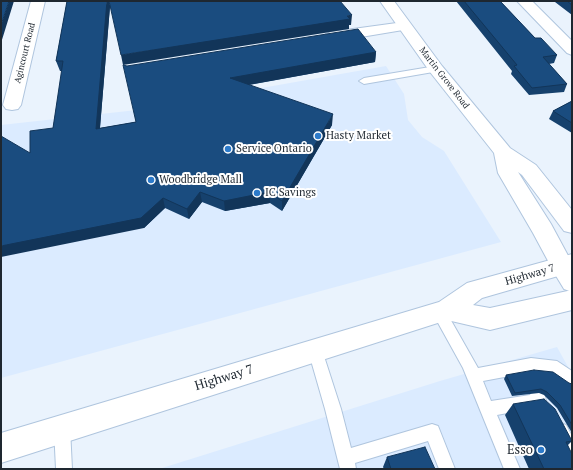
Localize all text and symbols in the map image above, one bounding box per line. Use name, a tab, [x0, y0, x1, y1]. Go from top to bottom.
street label: Agincourt Road	[12, 22, 38, 84]
street label: Martin Grove Road	[417, 45, 471, 111]
place label: Hasty Market	[326, 129, 391, 143]
marker: Hasty Market	[313, 131, 323, 141]
place label: Service Ontario	[236, 142, 312, 156]
marker: Service Ontario	[223, 144, 233, 154]
place label: Woodbridge Mall	[159, 173, 242, 187]
marker: Woodbridge Mall	[146, 175, 156, 185]
place label: IC Savings	[265, 186, 316, 200]
marker: IC Savings	[252, 188, 262, 198]
street label: Highway 7	[504, 262, 556, 288]
street label: Highway 7	[193, 362, 255, 394]
place label: Esso	[507, 442, 533, 458]
marker: Esso	[536, 445, 546, 455]

